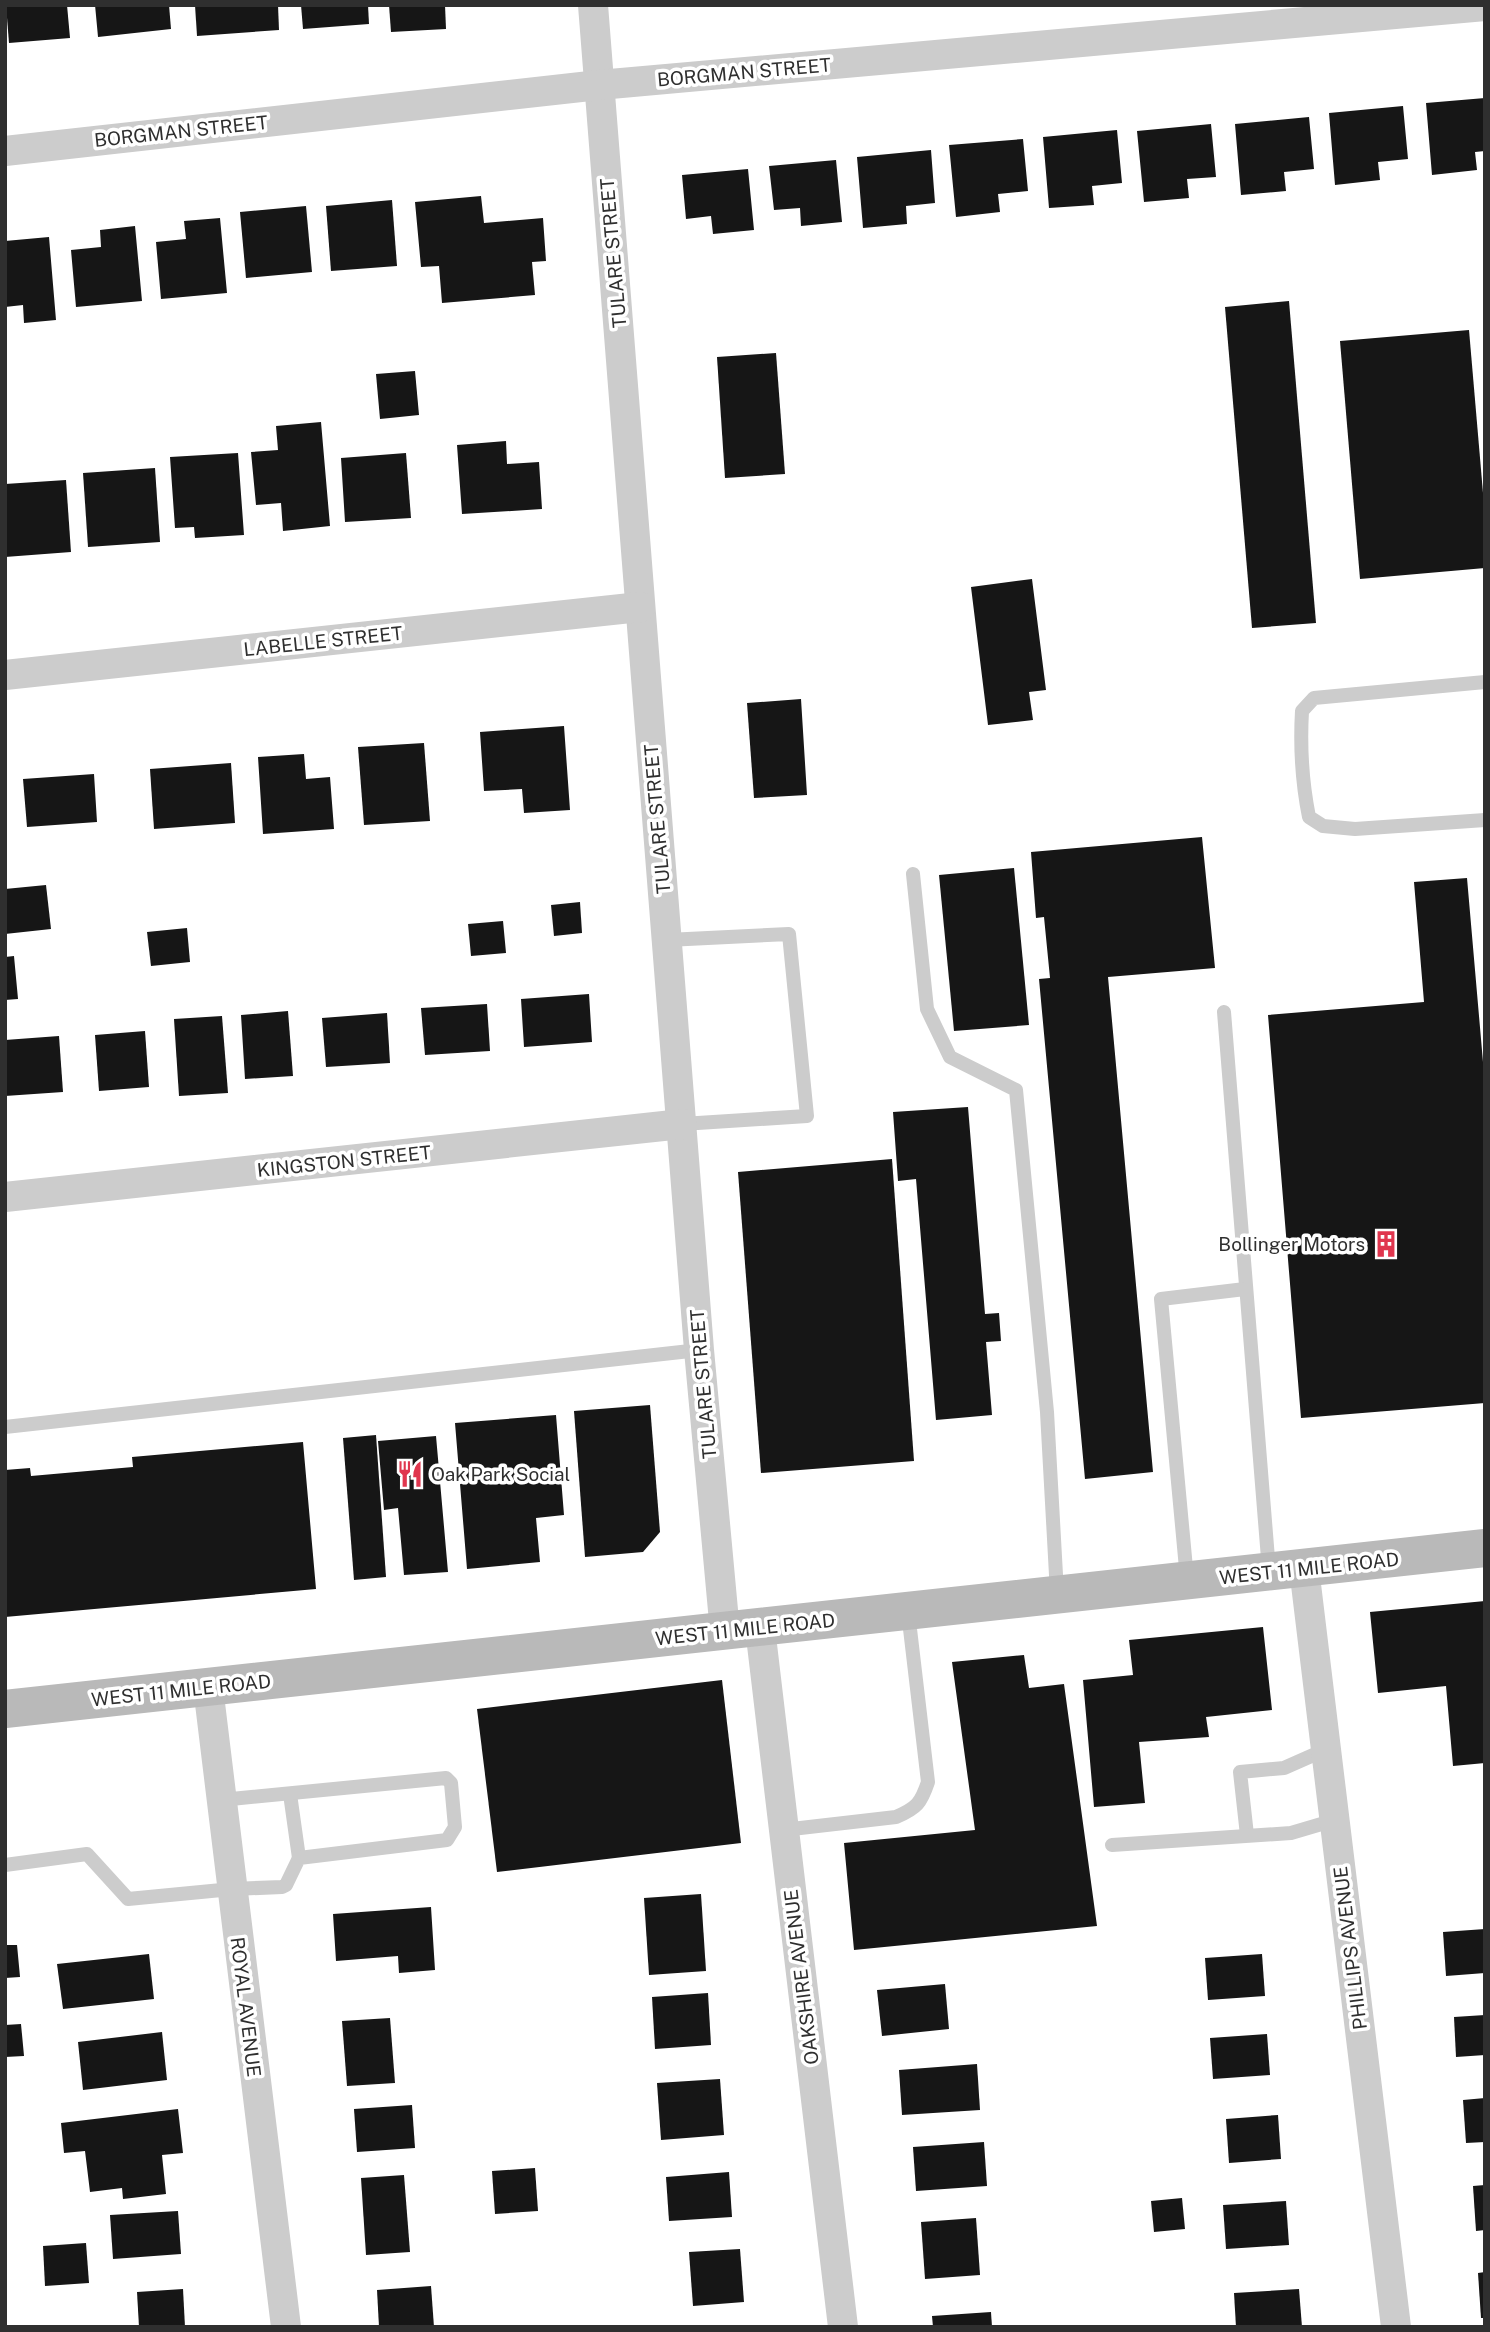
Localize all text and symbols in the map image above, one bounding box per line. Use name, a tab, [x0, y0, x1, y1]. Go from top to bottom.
street label: BORGMAN STREET	[656, 53, 832, 91]
street label: BORGMAN STREET	[93, 111, 269, 151]
street label: TULARE STREET	[595, 177, 631, 329]
street label: LABELLE STREET	[242, 622, 404, 660]
street label: TULARE STREET	[639, 743, 675, 895]
street label: KINGSTON STREET	[256, 1141, 432, 1181]
building icon: Bollinger Motors	[1371, 1229, 1401, 1259]
place label: Bollinger Motors	[1218, 1233, 1365, 1255]
street label: TULARE STREET	[685, 1308, 721, 1460]
restaurant icon: Oak Park Social	[395, 1459, 425, 1489]
place label: Oak Park Social	[431, 1463, 570, 1485]
street label: WEST 11 MILE ROAD	[1218, 1548, 1400, 1588]
street label: WEST 11 MILE ROAD	[654, 1609, 836, 1649]
street label: WEST 11 MILE ROAD	[90, 1670, 272, 1710]
street label: PHILLIPS AVENUE	[1329, 1865, 1371, 2031]
street label: OAKSHIRE AVENUE	[779, 1888, 823, 2066]
street label: ROYAL AVENUE	[227, 1936, 265, 2078]

